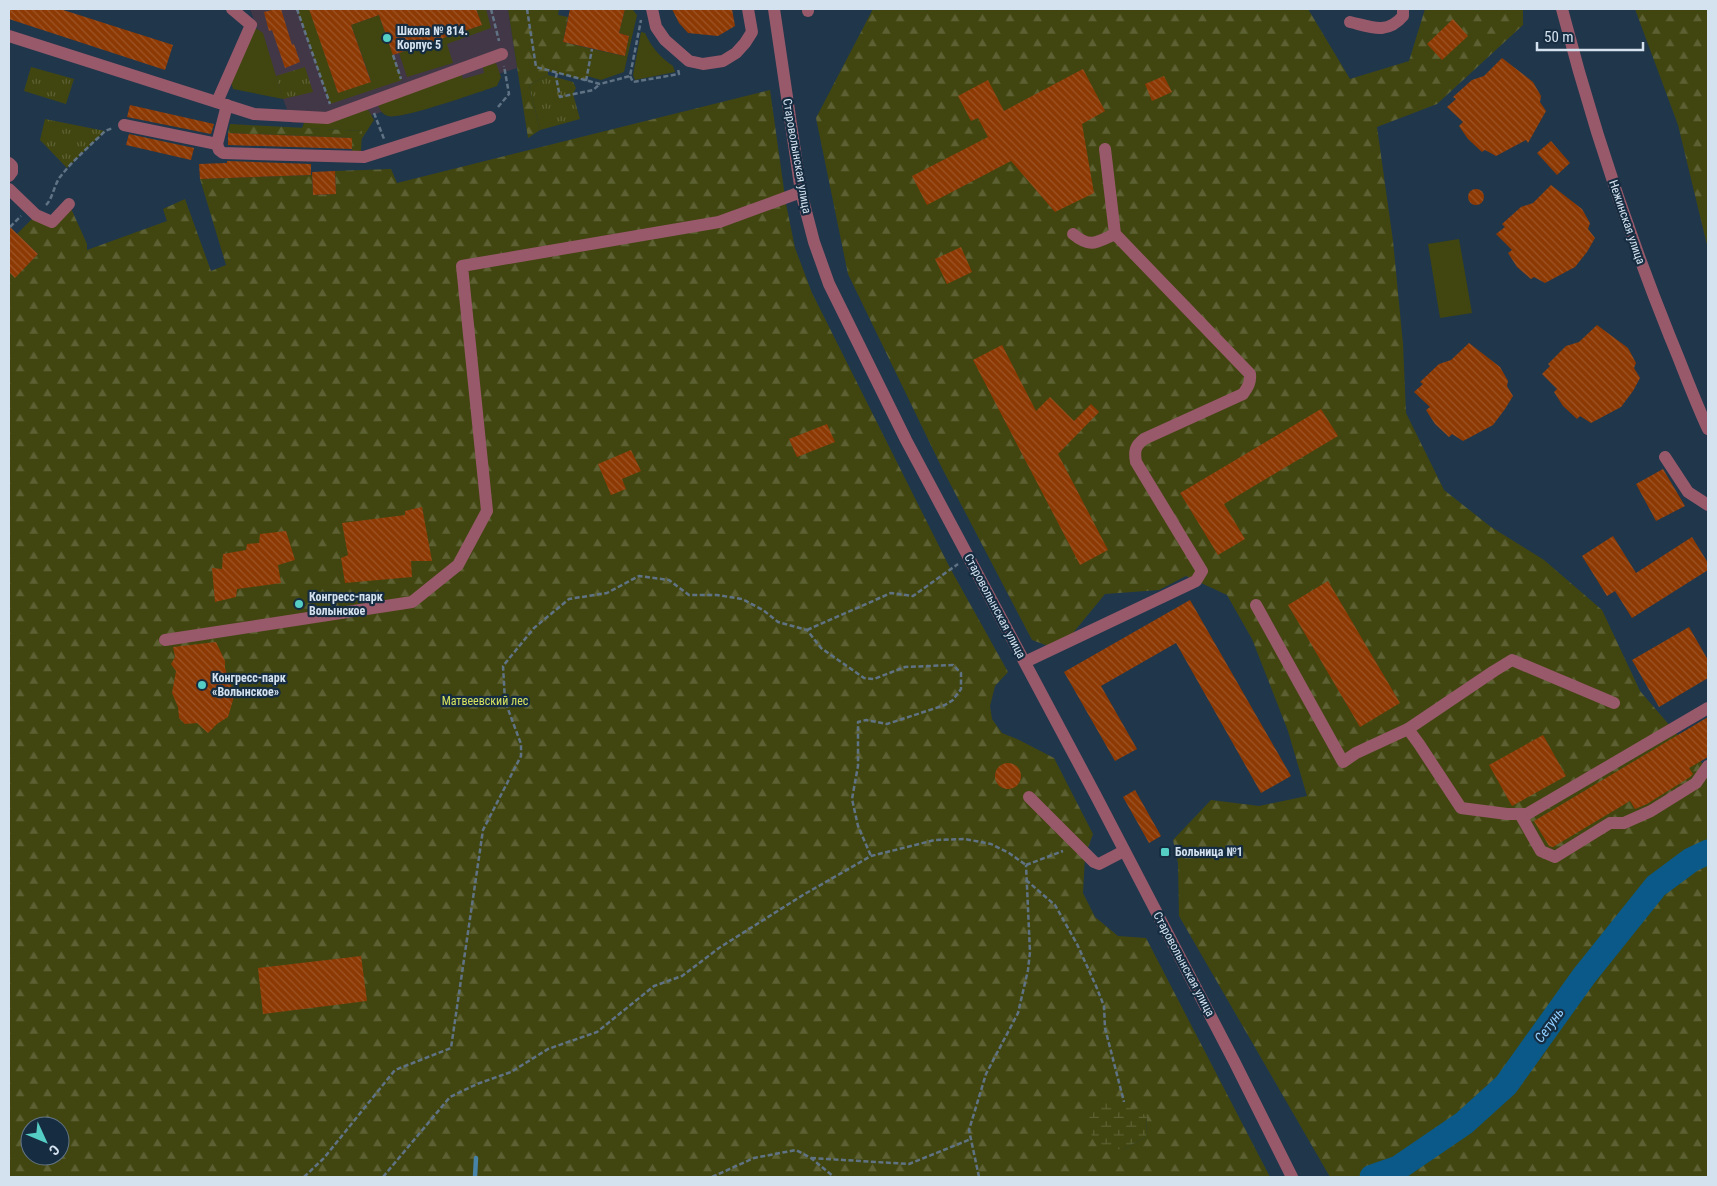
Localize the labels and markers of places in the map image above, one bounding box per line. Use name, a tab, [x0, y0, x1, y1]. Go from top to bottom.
place label: Школа № 814. Корпус 5	[397, 24, 468, 52]
marker: Школа № 814. Корпус 5	[381, 32, 393, 44]
place label: Конгресс-парк Волынское	[309, 590, 383, 618]
marker: Конгресс-парк Волынское	[293, 598, 305, 610]
place label: Конгресс-парк «Волынское»	[212, 671, 286, 699]
marker: Конгресс-парк «Волынское»	[196, 679, 208, 691]
place label: Больница №1	[1175, 845, 1243, 859]
marker: Больница №1	[1159, 846, 1171, 858]

